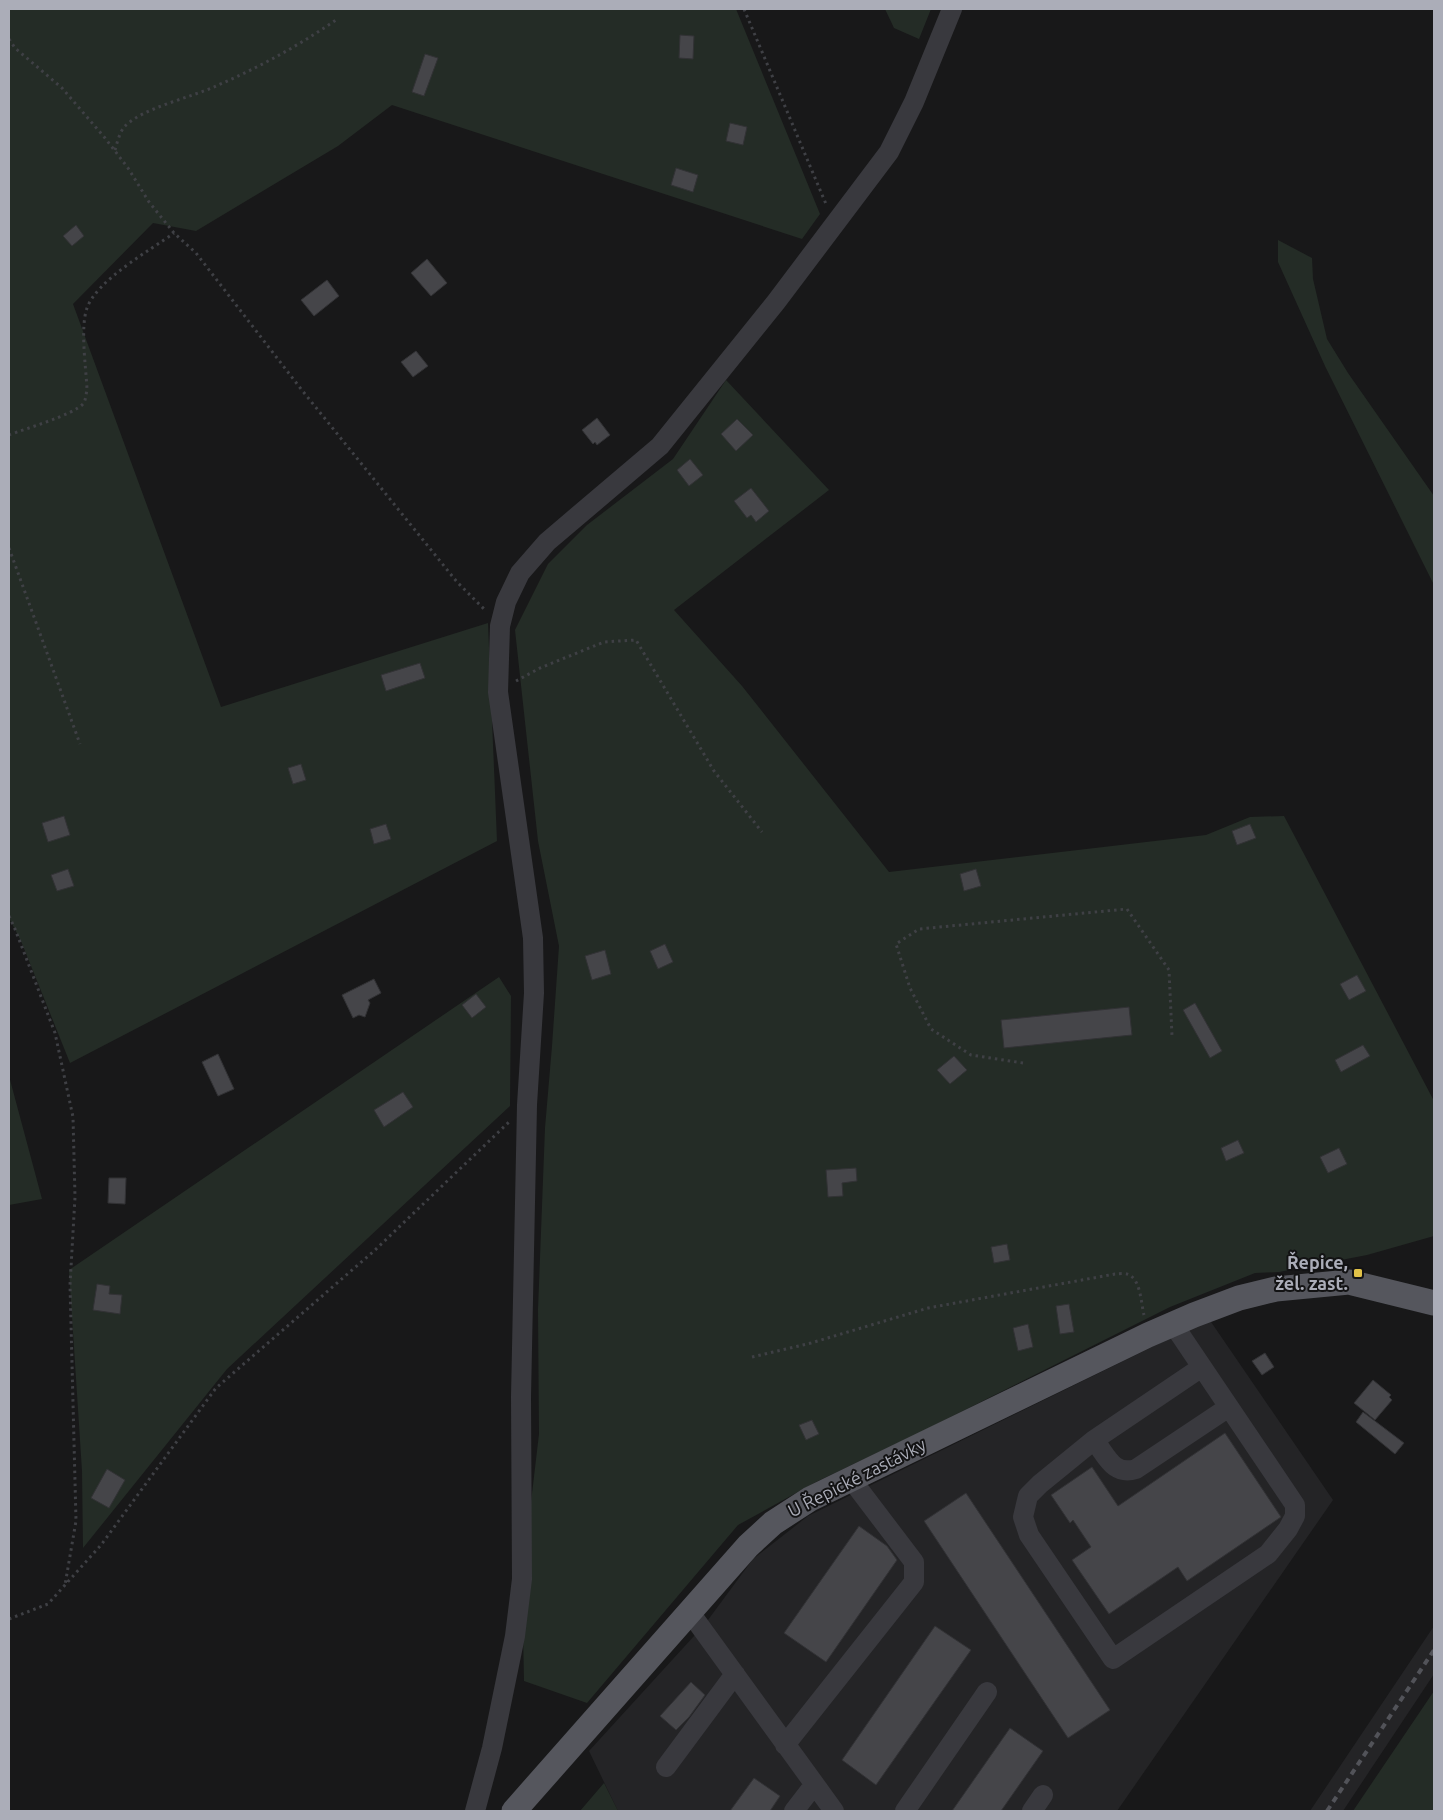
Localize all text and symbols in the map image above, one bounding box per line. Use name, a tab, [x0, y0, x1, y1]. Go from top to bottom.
place label: Řepice, žel. zast.	[1275, 1251, 1348, 1293]
marker: Řepice, žel. zast.	[1352, 1267, 1364, 1279]
street label: U Řepické zastávky	[784, 1433, 929, 1520]

